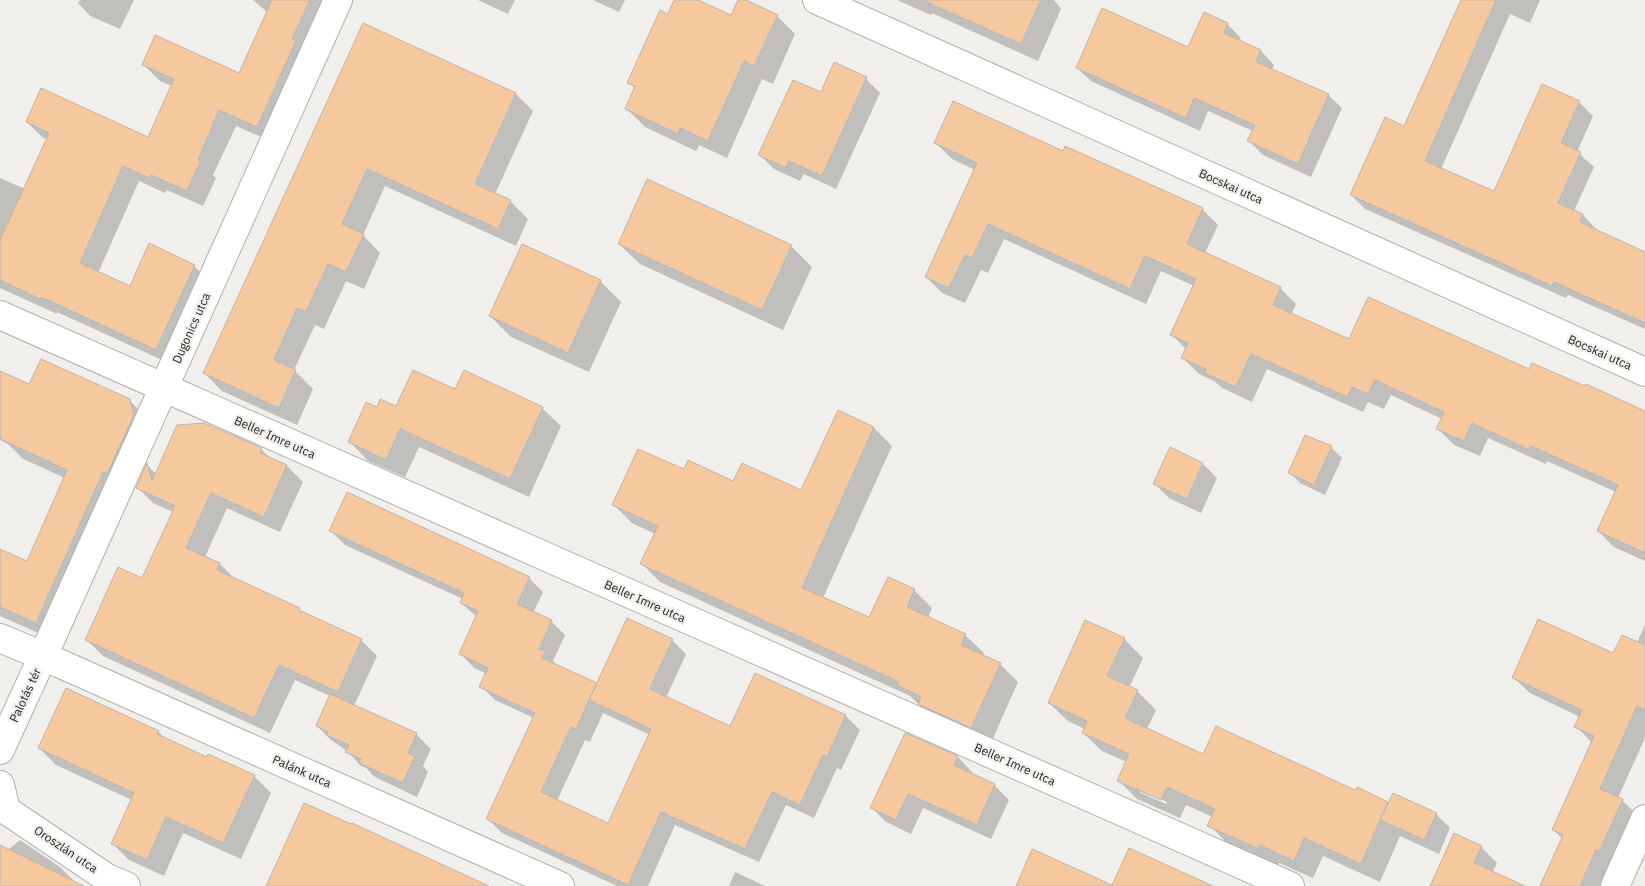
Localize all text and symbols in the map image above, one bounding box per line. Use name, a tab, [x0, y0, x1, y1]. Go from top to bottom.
street label: Bocskai utca	[1197, 165, 1266, 207]
street label: Dugonics utca	[169, 290, 214, 366]
street label: Bocskai utca	[1566, 331, 1635, 373]
street label: Beller Imre utca	[232, 412, 318, 462]
street label: Beller Imre utca	[602, 576, 688, 626]
street label: Palotás tér	[6, 665, 44, 724]
street label: Beller Imre utca	[972, 739, 1058, 789]
street label: Palánk utca	[270, 751, 334, 791]
street label: Oroszlán utca	[31, 822, 101, 876]

